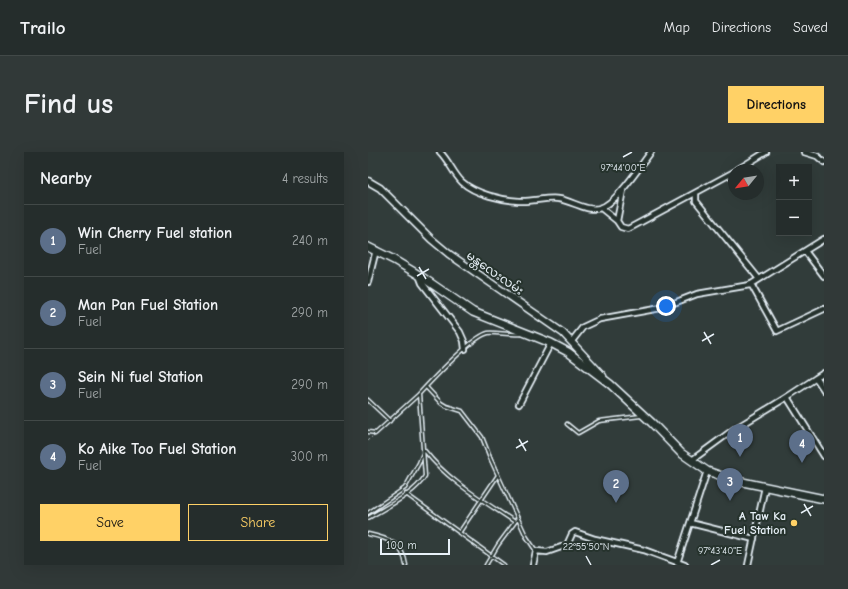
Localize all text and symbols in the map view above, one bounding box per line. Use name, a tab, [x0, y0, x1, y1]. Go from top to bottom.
text: Trailo	[20, 17, 66, 39]
text: Map	[663, 19, 690, 36]
text: Directions	[712, 19, 771, 36]
text: Saved	[793, 19, 828, 36]
button: Directions	[728, 86, 824, 123]
text: Find us	[24, 88, 113, 120]
text: 97°44'00"E	[600, 162, 646, 174]
north arrow	[728, 164, 764, 200]
map controls	[776, 164, 812, 236]
button: +	[776, 164, 812, 200]
text: Nearby	[40, 169, 91, 188]
text: 4 results	[282, 171, 328, 186]
button: −	[776, 200, 812, 236]
text: Win Cherry Fuel station	[78, 224, 232, 242]
text: 1	[50, 233, 56, 248]
text: 240 m	[292, 233, 328, 248]
text: Fuel	[78, 242, 102, 257]
street label: မန္တလေးလမ်း	[462, 247, 527, 300]
text: Man Pan Fuel Station	[78, 296, 218, 314]
your location	[656, 296, 676, 316]
text: 2	[50, 305, 56, 320]
text: 290 m	[291, 305, 328, 320]
text: Fuel	[78, 314, 102, 329]
text: Sein Ni fuel Station	[78, 368, 203, 386]
text: 3	[50, 377, 56, 392]
text: 290 m	[291, 377, 328, 392]
text: Fuel	[78, 386, 102, 401]
pin: 1	[727, 424, 753, 457]
pin: 4	[789, 430, 815, 463]
text: Ko Aike Too Fuel Station	[78, 440, 236, 458]
text: 4	[50, 449, 56, 464]
text: 300 m	[290, 449, 328, 464]
text: Fuel	[78, 458, 102, 473]
pin: 3	[717, 468, 743, 501]
pin: 2	[603, 470, 629, 503]
button: Save	[40, 504, 180, 541]
button: Share	[188, 504, 328, 541]
place label: A Taw Ka Fuel Station	[724, 509, 786, 537]
marker: A Taw Ka Fuel Station	[789, 518, 799, 528]
scale bar	[380, 537, 450, 556]
text: 100 m	[386, 539, 417, 552]
text: 22°55'50"N	[563, 541, 609, 553]
text: 97°43'40"E	[698, 545, 742, 557]

